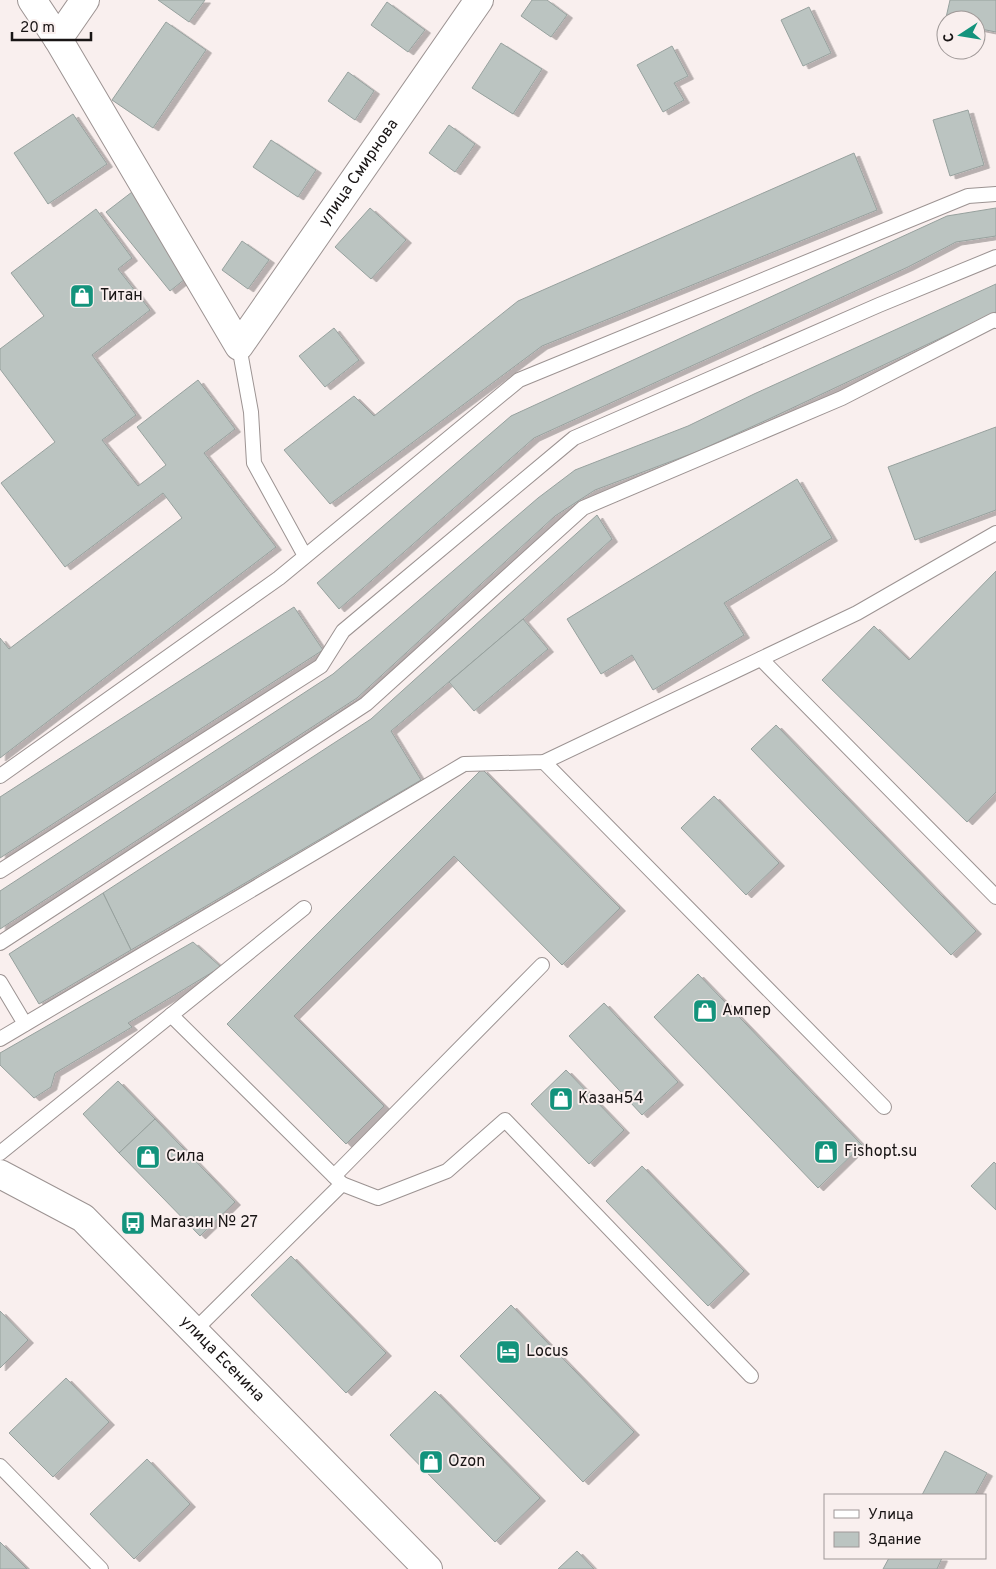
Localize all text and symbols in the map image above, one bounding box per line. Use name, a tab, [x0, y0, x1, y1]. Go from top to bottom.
scale bar	[12, 10, 91, 42]
north arrow	[936, 10, 986, 60]
text: 20 m	[20, 19, 55, 38]
text: С	[940, 31, 959, 44]
street label: улица Смирнова	[315, 115, 403, 230]
shop icon: Титан	[69, 283, 95, 309]
place label: Титан	[100, 286, 143, 306]
shop icon: Ампер	[692, 998, 718, 1024]
place label: Ампер	[722, 1001, 771, 1021]
shop icon: Казан54	[548, 1086, 574, 1112]
place label: Казан54	[578, 1089, 644, 1109]
shop icon: Fishopt.su	[813, 1139, 839, 1165]
place label: Fishopt.su	[844, 1142, 917, 1162]
shop icon: Сила	[135, 1144, 161, 1170]
place label: Сила	[166, 1147, 204, 1167]
bus stop icon: Магазин № 27	[120, 1210, 146, 1236]
place label: Магазин № 27	[150, 1213, 258, 1233]
street label: улица Есенина	[175, 1312, 268, 1406]
hotel icon: Locus	[495, 1339, 521, 1365]
place label: Locus	[526, 1342, 568, 1362]
shop icon: Ozon	[418, 1449, 444, 1475]
place label: Ozon	[448, 1452, 485, 1472]
legend	[824, 1494, 986, 1559]
text: Улица	[868, 1506, 913, 1525]
text: Здание	[868, 1531, 921, 1550]

